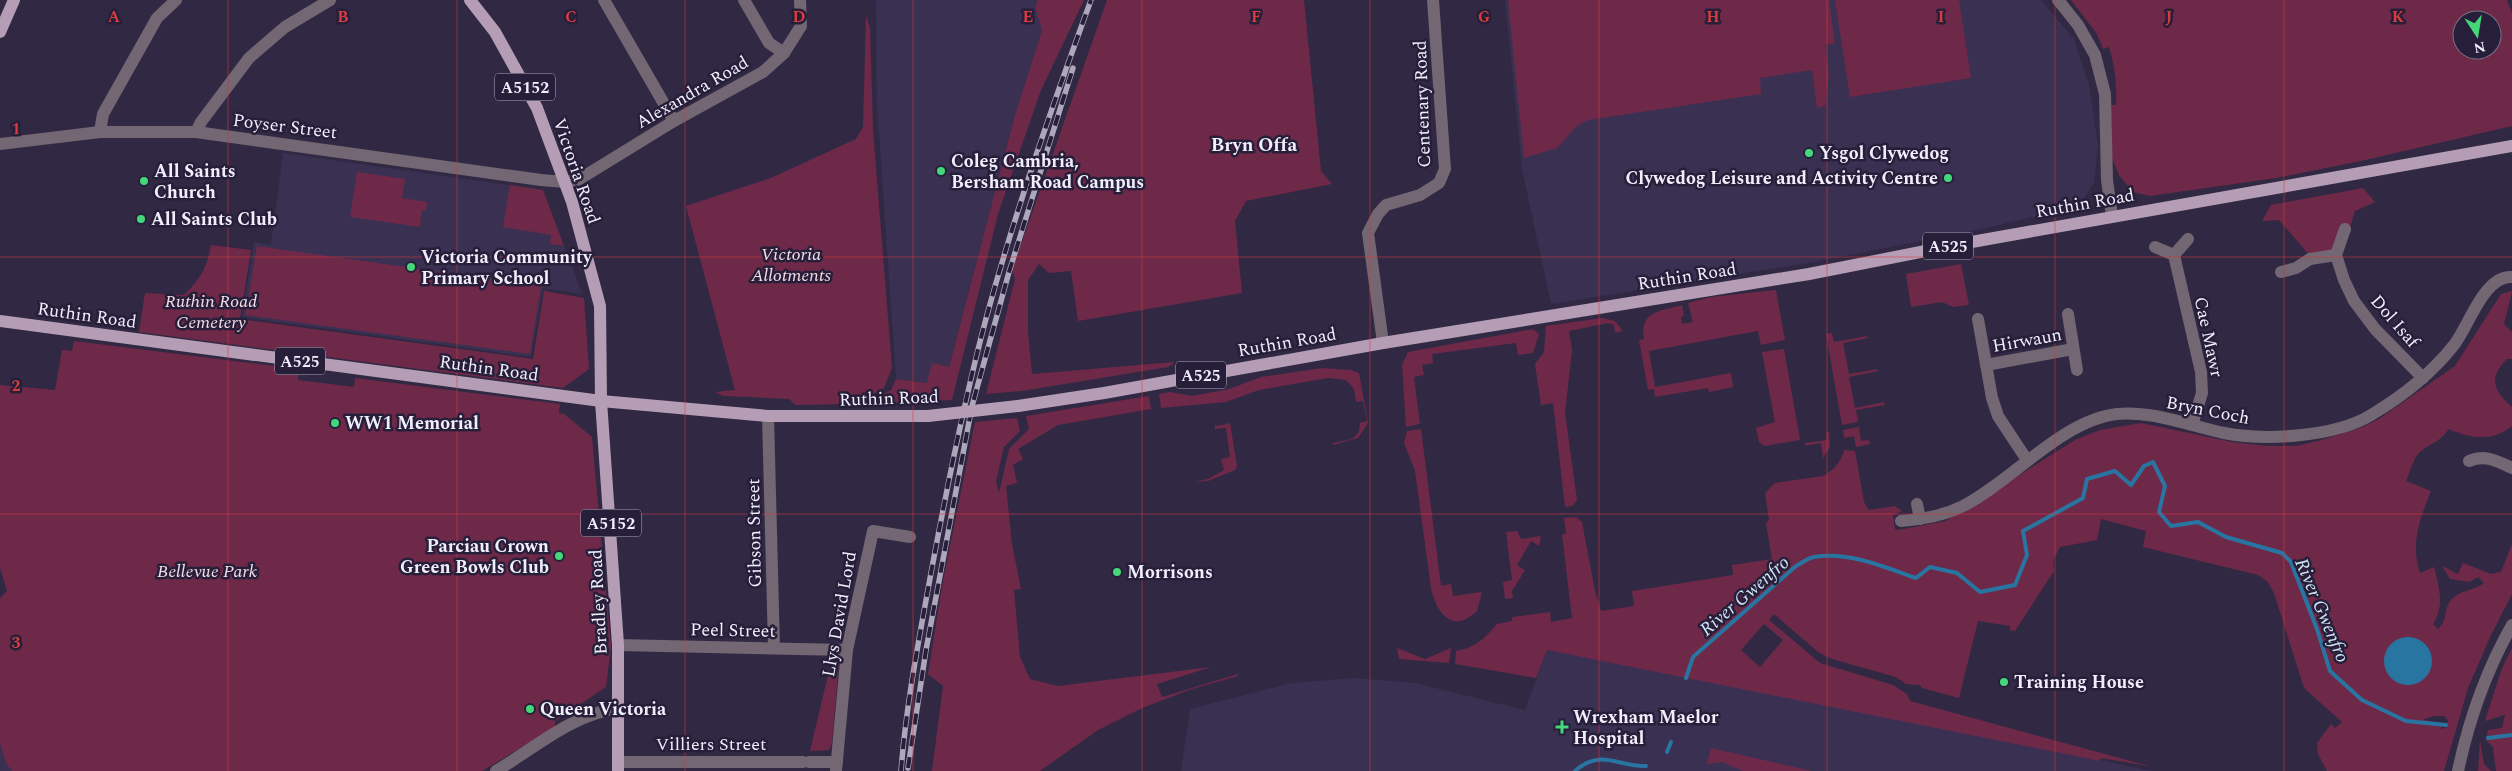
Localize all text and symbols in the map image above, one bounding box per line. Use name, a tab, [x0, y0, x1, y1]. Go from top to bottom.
text: A	[108, 5, 121, 29]
text: B	[337, 5, 349, 29]
text: C	[565, 5, 577, 29]
text: D	[793, 5, 806, 29]
text: E	[1023, 5, 1033, 29]
text: F	[1251, 5, 1261, 29]
text: G	[1478, 5, 1490, 29]
text: H	[1706, 5, 1720, 29]
text: I	[1938, 5, 1944, 29]
text: J	[2166, 5, 2173, 29]
text: K	[2392, 5, 2405, 29]
north arrow	[2452, 10, 2502, 60]
text: N	[2472, 36, 2487, 59]
street label: Centenary Road	[1407, 40, 1438, 168]
street label: Alexandra Road	[631, 49, 754, 136]
road number: A5152	[495, 74, 555, 100]
street label: Poyser Street	[231, 107, 339, 146]
street label: Victoria Road	[546, 115, 607, 228]
text: 1	[12, 117, 20, 141]
district label: Bryn Offa	[1211, 131, 1297, 160]
place label: Ysgol Clywedog	[1819, 140, 1949, 167]
marker: Ysgol Clywedog	[1803, 147, 1815, 159]
place label: Coleg Cambria, Bersham Road Campus	[951, 148, 1144, 196]
place label: All Saints Church	[154, 158, 236, 206]
marker: Coleg Cambria, Bersham Road Campus	[935, 165, 947, 177]
place label: Clywedog Leisure and Activity Centre	[1625, 165, 1938, 192]
marker: Clywedog Leisure and Activity Centre	[1942, 172, 1954, 184]
marker: All Saints Church	[138, 175, 150, 187]
street label: Ruthin Road	[2034, 182, 2137, 225]
place label: All Saints Club	[151, 206, 277, 233]
marker: All Saints Club	[135, 213, 147, 225]
road number: A525	[1923, 232, 1973, 260]
park label: Victoria Allotments	[750, 241, 831, 289]
place label: Victoria Community Primary School	[421, 244, 593, 292]
street label: Ruthin Road	[1636, 255, 1739, 298]
marker: Victoria Community Primary School	[405, 261, 417, 273]
park label: Ruthin Road Cemetery	[165, 288, 257, 336]
street label: Dol Isaf	[2364, 289, 2427, 355]
street label: Cae Mawr	[2187, 294, 2230, 380]
street label: Ruthin Road	[36, 295, 138, 336]
street label: Ruthin Road	[1236, 321, 1339, 364]
street label: Hirwaun	[1990, 321, 2064, 360]
road number: A525	[275, 348, 325, 374]
street label: Ruthin Road	[438, 348, 540, 389]
road number: A525	[1176, 362, 1226, 388]
text: 2	[12, 374, 21, 398]
street label: Ruthin Road	[839, 383, 939, 414]
street label: Bryn Coch	[2164, 389, 2252, 432]
place label: WW1 Memorial	[345, 410, 479, 437]
marker: WW1 Memorial	[329, 417, 341, 429]
street label: Gibson Street	[740, 478, 769, 588]
road number: A5152	[581, 509, 641, 536]
place label: Parciau Crown Green Bowls Club	[400, 533, 549, 581]
street label: Bradley Road	[582, 548, 615, 655]
street label: Llys David Lord	[815, 549, 864, 679]
water label: River Gwenfro	[1693, 549, 1796, 644]
marker: Parciau Crown Green Bowls Club	[553, 550, 565, 562]
water label: River Gwenfro	[2287, 554, 2357, 667]
park label: Bellevue Park	[157, 558, 258, 585]
place label: Morrisons	[1127, 559, 1213, 586]
marker: Morrisons	[1111, 566, 1123, 578]
street label: Peel Street	[690, 616, 776, 645]
text: 3	[12, 631, 21, 655]
place label: Training House	[2014, 669, 2144, 696]
marker: Training House	[1998, 676, 2010, 688]
place label: Queen Victoria	[540, 696, 667, 723]
marker: Queen Victoria	[524, 703, 536, 715]
place label: Wrexham Maelor Hospital	[1573, 704, 1719, 752]
marker: Wrexham Maelor Hospital	[1555, 720, 1569, 734]
street label: Villiers Street	[656, 731, 766, 758]

